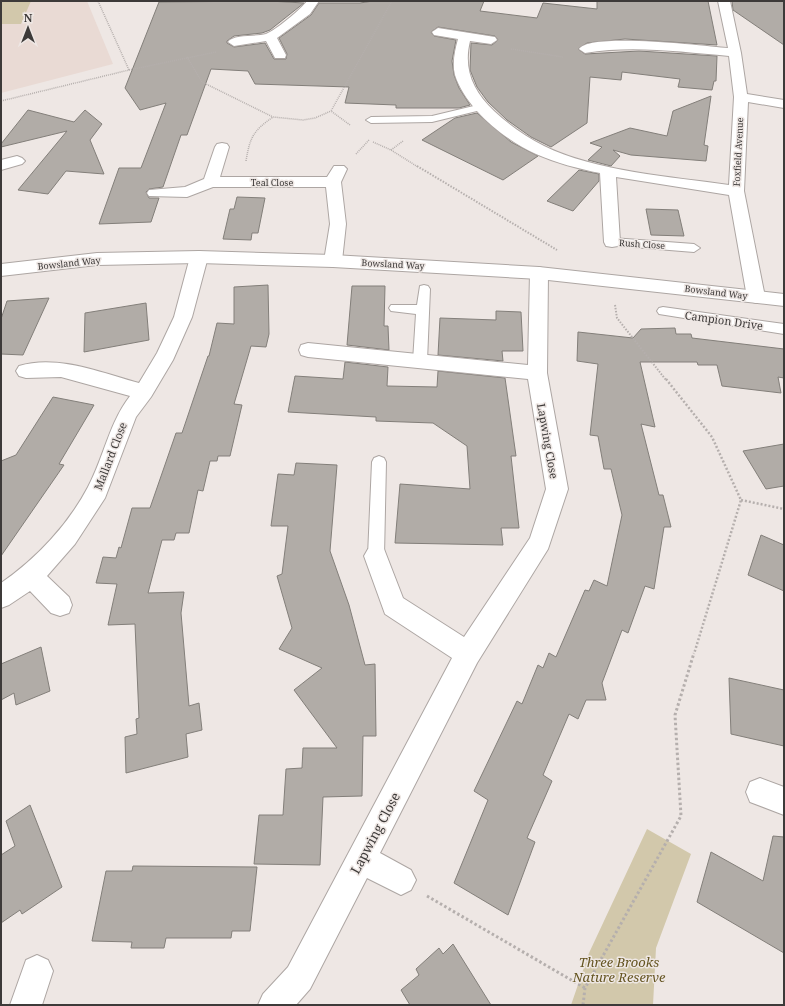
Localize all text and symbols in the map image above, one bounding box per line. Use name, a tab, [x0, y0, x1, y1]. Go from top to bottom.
north arrow	[8, 8, 48, 48]
text: N	[24, 10, 33, 25]
street label: Foxfield Avenue	[730, 117, 746, 187]
street label: Teal Close	[251, 176, 293, 189]
street label: Rush Close	[619, 236, 666, 252]
street label: Bowsland Way	[37, 253, 102, 273]
street label: Bowsland Way	[361, 256, 426, 272]
street label: Bowsland Way	[684, 282, 749, 302]
street label: Campion Drive	[684, 307, 764, 333]
street label: Lapwing Close	[534, 402, 562, 480]
street label: Mallard Close	[90, 420, 130, 492]
street label: Lapwing Close	[346, 789, 404, 877]
park label: Three Brooks Nature Reserve	[572, 953, 666, 986]

